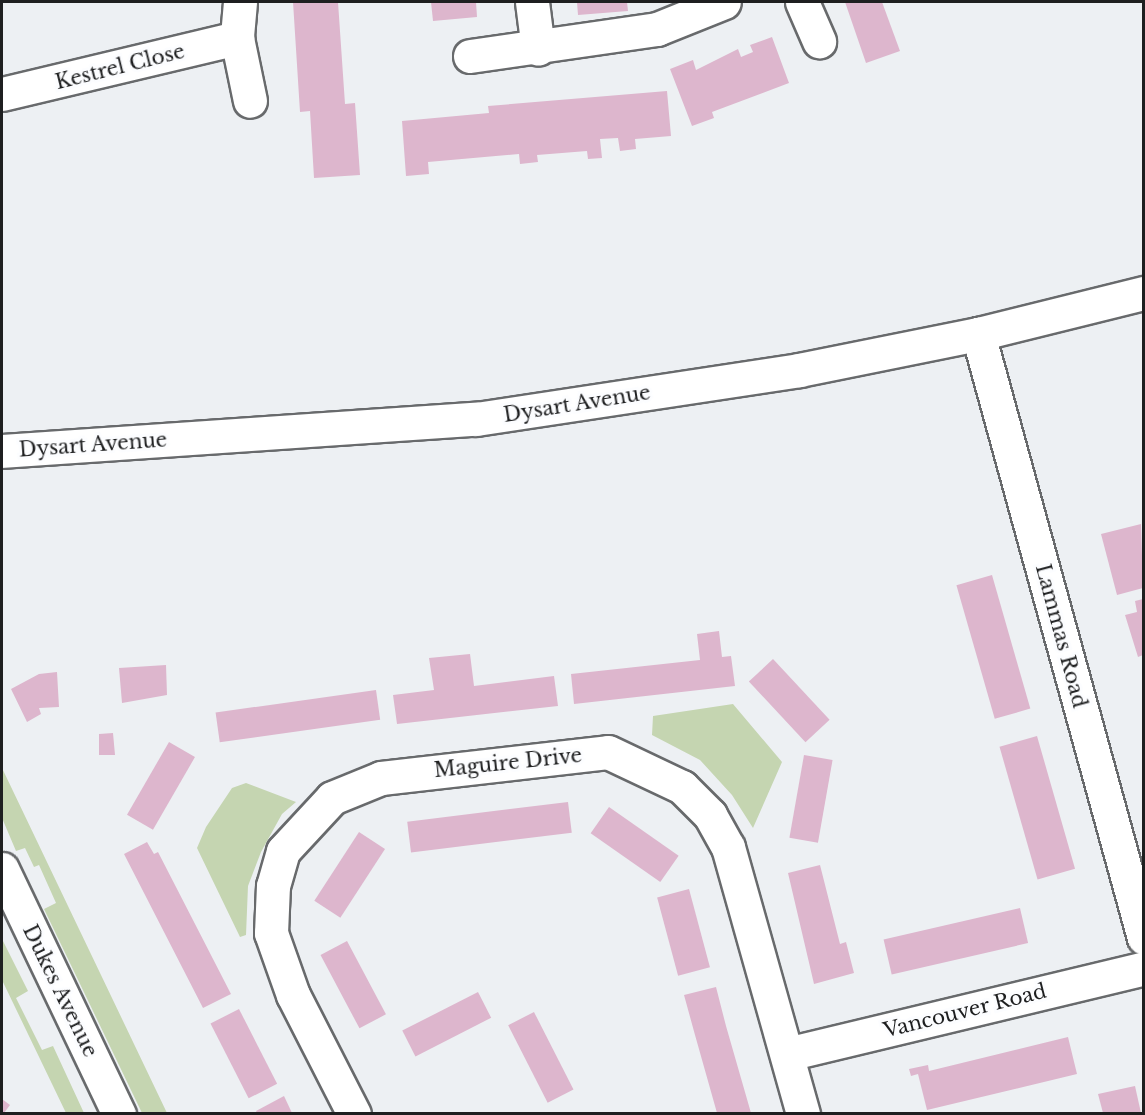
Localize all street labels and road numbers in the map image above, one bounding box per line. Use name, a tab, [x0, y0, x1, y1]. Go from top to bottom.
street label: Kestrel Close	[53, 39, 187, 95]
street label: Dysart Avenue	[501, 380, 653, 428]
street label: Dysart Avenue	[18, 428, 168, 462]
street label: Lammas Road	[1030, 562, 1092, 710]
street label: Maguire Drive	[433, 743, 583, 783]
street label: Dukes Avenue	[17, 921, 103, 1061]
street label: Vancouver Road	[881, 979, 1049, 1043]

